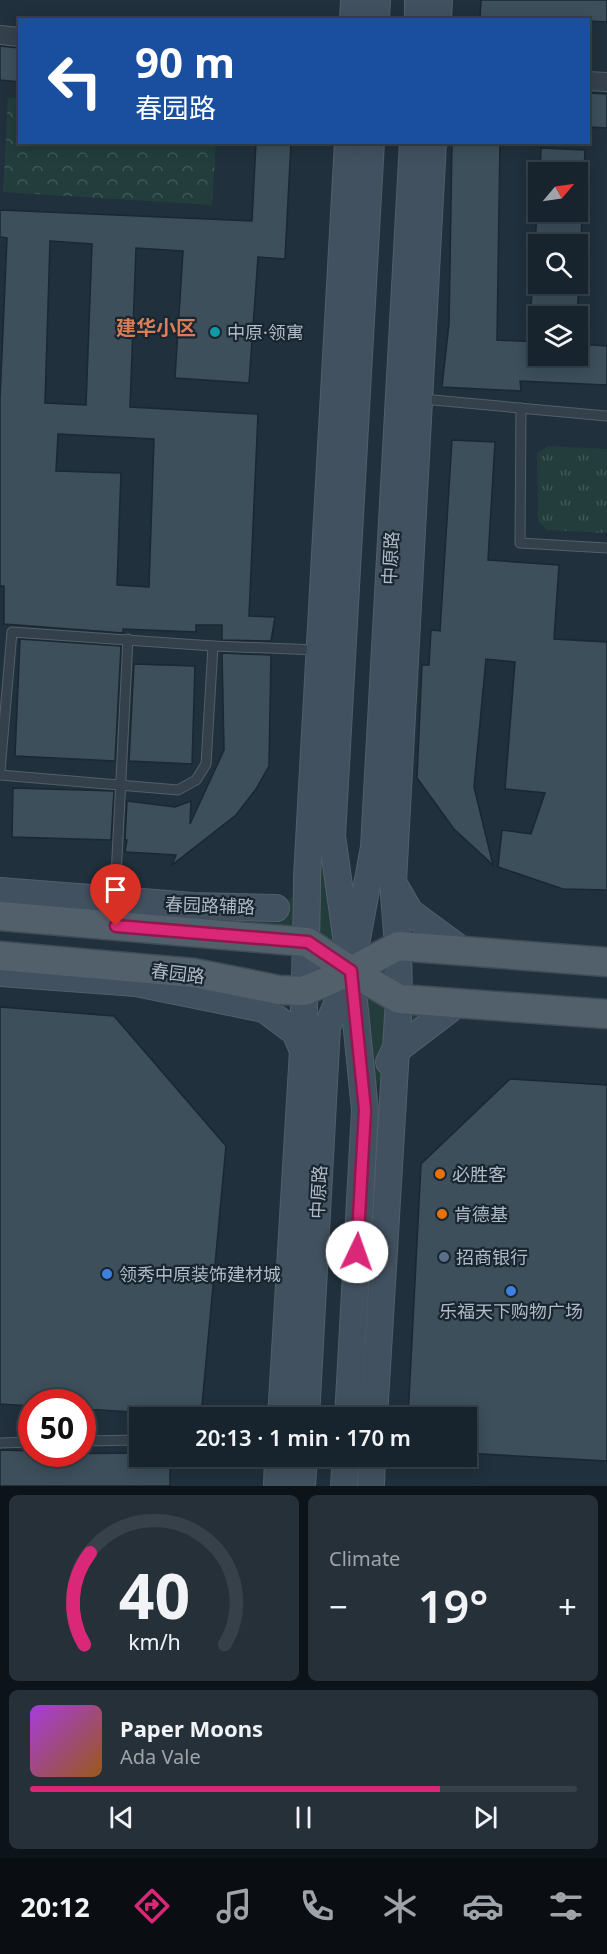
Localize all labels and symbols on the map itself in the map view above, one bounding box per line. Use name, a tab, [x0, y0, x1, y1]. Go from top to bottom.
north arrow	[528, 162, 588, 222]
district label: 建华小区	[116, 314, 196, 341]
place label: 中原·领寓	[227, 320, 304, 344]
marker: 中原·领寓	[208, 325, 222, 339]
street label: 中原路	[377, 530, 403, 586]
pin	[90, 864, 141, 926]
street label: 春园路辅路	[165, 891, 255, 919]
street label: 春园路	[150, 958, 206, 988]
place label: 必胜客	[452, 1162, 506, 1186]
street label: 中原路	[305, 1164, 331, 1220]
marker: 必胜客	[433, 1167, 447, 1181]
place label: 肯德基	[454, 1202, 508, 1226]
marker: 肯德基	[435, 1207, 449, 1221]
position arrow	[325, 1220, 389, 1284]
place label: 招商银行	[456, 1245, 528, 1269]
marker: 招商银行	[437, 1250, 451, 1264]
place label: 领秀中原装饰建材城	[119, 1262, 281, 1286]
marker: 领秀中原装饰建材城	[100, 1267, 114, 1281]
marker: 乐福天下购物广场	[504, 1284, 518, 1298]
place label: 乐福天下购物广场	[439, 1299, 583, 1323]
speed limit sign: 50	[18, 1389, 96, 1467]

